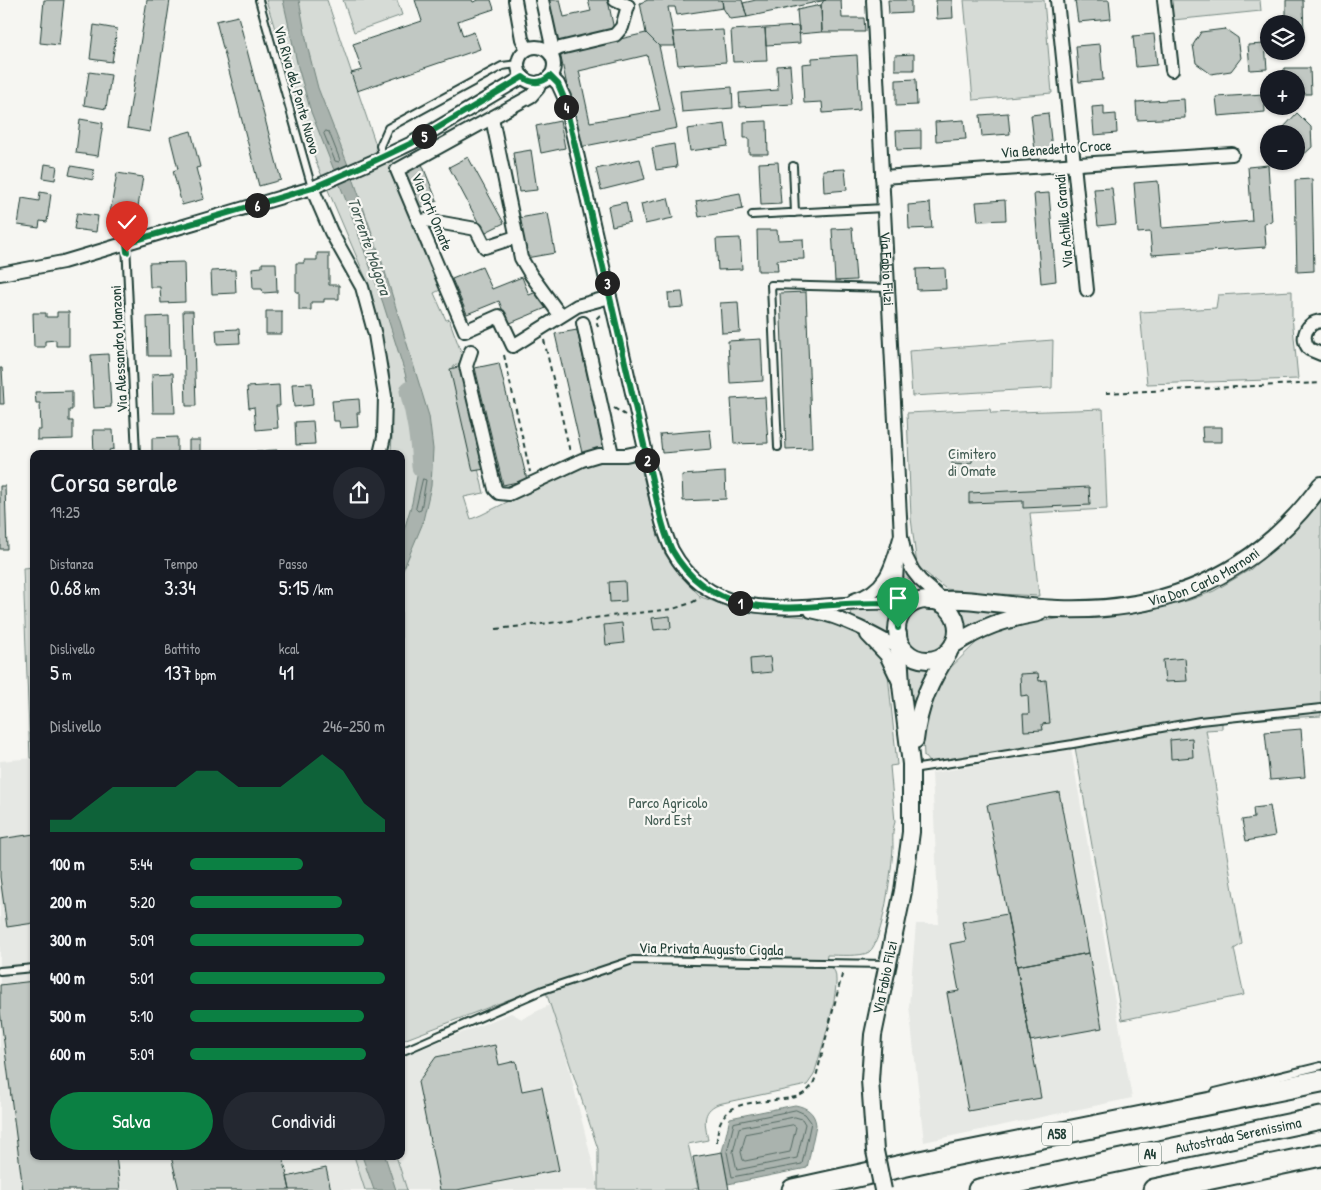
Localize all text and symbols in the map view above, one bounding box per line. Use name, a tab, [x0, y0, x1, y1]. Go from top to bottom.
map controls	[1260, 15, 1305, 170]
button: layers	[1260, 15, 1305, 60]
street label: Via Riva del Ponte Nuovo	[269, 23, 326, 156]
button: +	[1260, 70, 1305, 115]
pin: 4	[554, 94, 578, 120]
text: 4	[564, 98, 569, 117]
pin: 5	[412, 124, 436, 148]
button: −	[1260, 125, 1305, 170]
text: 5	[422, 127, 427, 146]
street label: Via Benedetto Croce	[1000, 134, 1112, 163]
street label: Via Orti Omate	[407, 170, 458, 254]
street label: Via Achille Grandi	[1049, 173, 1078, 269]
pin: 6	[244, 192, 270, 218]
water label: Torrente Molgora	[343, 194, 398, 299]
text: 6	[255, 196, 260, 215]
pin	[106, 201, 148, 252]
icon: check	[113, 208, 141, 236]
street label: Via Fabio Filzi	[875, 231, 900, 306]
pin: 3	[594, 270, 620, 296]
text: 3	[604, 274, 611, 293]
street label: Via Alessandro Manzoni	[105, 285, 132, 413]
park label: Cimitero di Omate	[948, 443, 996, 481]
pin: 2	[634, 448, 660, 472]
text: 2	[644, 451, 651, 470]
text: Corsa serale	[50, 463, 178, 501]
button: share	[333, 467, 385, 519]
text: 19:25	[50, 501, 80, 523]
street label: Via Don Carlo Marnoni	[1146, 542, 1264, 611]
text: Distanza	[50, 554, 93, 573]
text: Tempo	[164, 554, 198, 573]
text: Passo	[279, 554, 307, 573]
text: 0.68	[50, 573, 81, 602]
text: 3:34	[164, 573, 196, 602]
text: 5:15	[279, 573, 309, 602]
pin	[877, 577, 919, 628]
text: km	[81, 580, 100, 599]
text: /km	[309, 580, 333, 599]
icon: arrive	[884, 584, 912, 612]
pin: 1	[728, 590, 752, 616]
text: 1	[738, 594, 743, 613]
text: Dislivello	[50, 639, 95, 658]
text: Battito	[164, 639, 200, 658]
text: kcal	[279, 639, 299, 658]
text: 5	[50, 658, 59, 687]
text: 137	[164, 658, 192, 687]
text: 41	[279, 658, 294, 687]
text: m	[59, 665, 72, 684]
text: bpm	[192, 665, 216, 684]
text: Dislivello	[50, 715, 101, 737]
text: 246–250 m	[322, 715, 385, 737]
park label: Parco Agricolo Nord Est	[628, 792, 708, 830]
text: 100 m	[50, 853, 85, 875]
text: 5:44	[130, 853, 152, 875]
text: 200 m	[50, 891, 86, 913]
text: 5:20	[130, 891, 155, 913]
text: 300 m	[50, 929, 86, 951]
text: 5:09	[130, 929, 154, 951]
street label: Via Privata Augusto Cigala	[639, 937, 783, 960]
street label: Via Fabio Filzi	[867, 939, 902, 1016]
text: 400 m	[50, 967, 85, 989]
text: 5:01	[130, 967, 153, 989]
text: 500 m	[50, 1005, 86, 1027]
text: 5:10	[130, 1005, 153, 1027]
text: 600 m	[50, 1043, 85, 1065]
text: 5:09	[130, 1043, 154, 1065]
button: Salva	[50, 1092, 213, 1150]
button: Condividi	[223, 1092, 385, 1150]
street label: Autostrada Serenissima	[1173, 1111, 1303, 1158]
road number: A58	[1042, 1122, 1072, 1146]
road number: A4	[1139, 1142, 1161, 1166]

